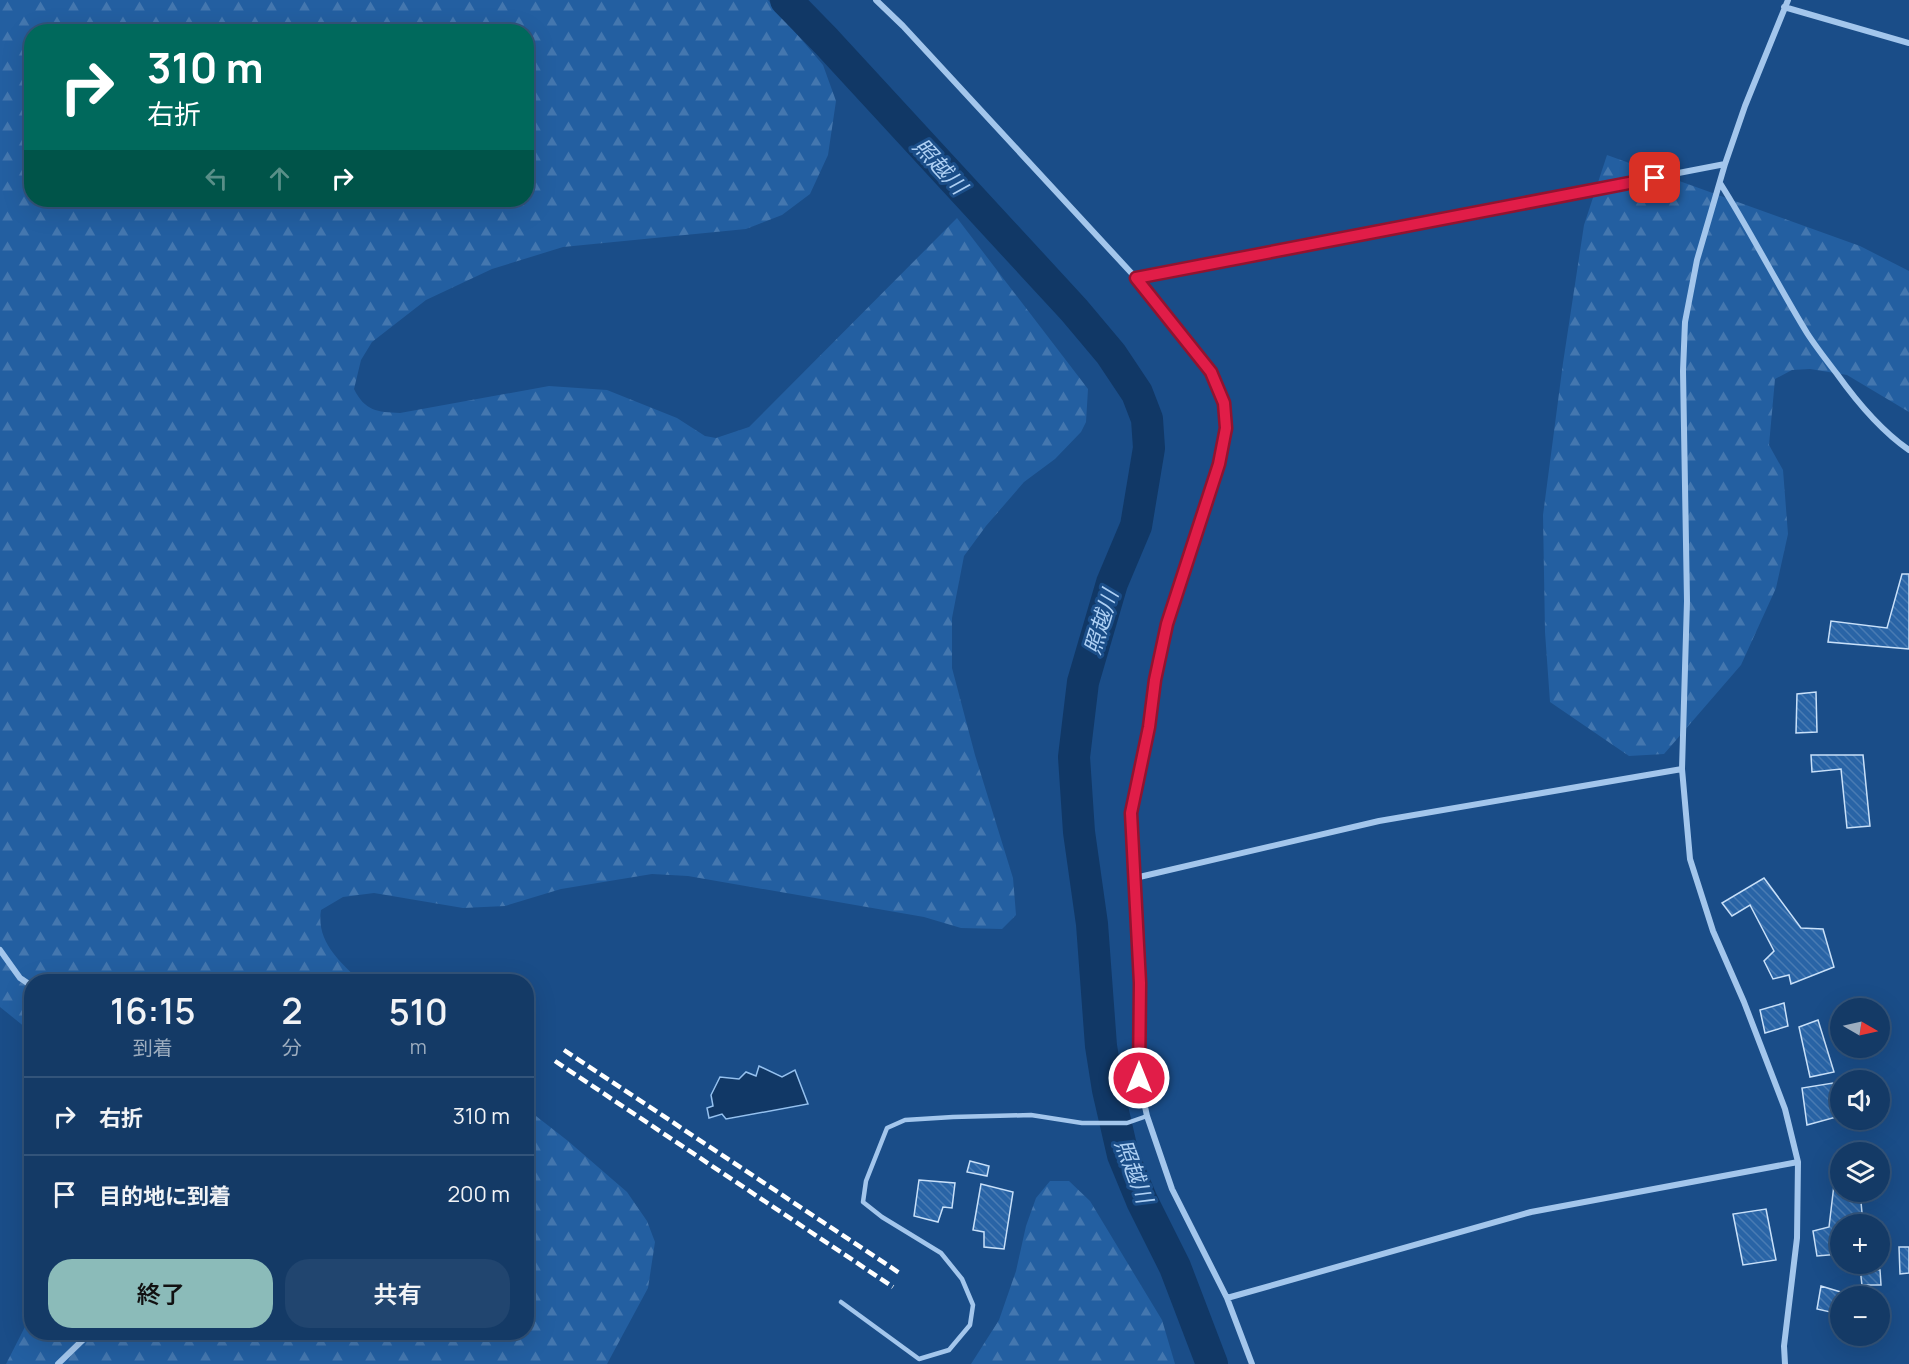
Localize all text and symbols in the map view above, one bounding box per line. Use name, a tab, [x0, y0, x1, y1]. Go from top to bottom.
text: 310 m	[147, 38, 264, 96]
icon: right	[48, 48, 126, 126]
text: 右折	[147, 95, 201, 132]
water label: 照越川	[907, 132, 975, 202]
pin	[1629, 152, 1680, 203]
icon: arrive	[1638, 161, 1671, 194]
icon: left	[200, 162, 233, 195]
icon: ahead	[263, 162, 296, 195]
icon: right	[326, 162, 359, 195]
water label: 照越川	[1077, 584, 1126, 658]
text: 16:15	[110, 986, 196, 1035]
text: 2	[282, 986, 303, 1035]
text: 510	[389, 987, 448, 1036]
north arrow	[1830, 998, 1890, 1058]
map controls	[1830, 998, 1890, 1346]
text: m	[410, 1033, 427, 1060]
text: 到着	[133, 1034, 173, 1061]
text: 分	[282, 1034, 302, 1061]
position arrow	[1107, 1046, 1171, 1110]
button: sound	[1830, 1070, 1890, 1130]
icon: right	[48, 1100, 81, 1133]
text: 310 m	[453, 1101, 510, 1131]
text: 右折	[99, 1103, 143, 1133]
water label: 照越川	[1108, 1135, 1161, 1209]
button: layers	[1830, 1142, 1890, 1202]
icon: arrive	[48, 1178, 81, 1211]
text: 200 m	[448, 1179, 510, 1209]
text: 目的地に到着	[99, 1181, 231, 1211]
button: +	[1830, 1214, 1890, 1274]
button: 終了	[48, 1259, 273, 1328]
button: 共有	[285, 1259, 510, 1328]
button: −	[1830, 1286, 1890, 1346]

